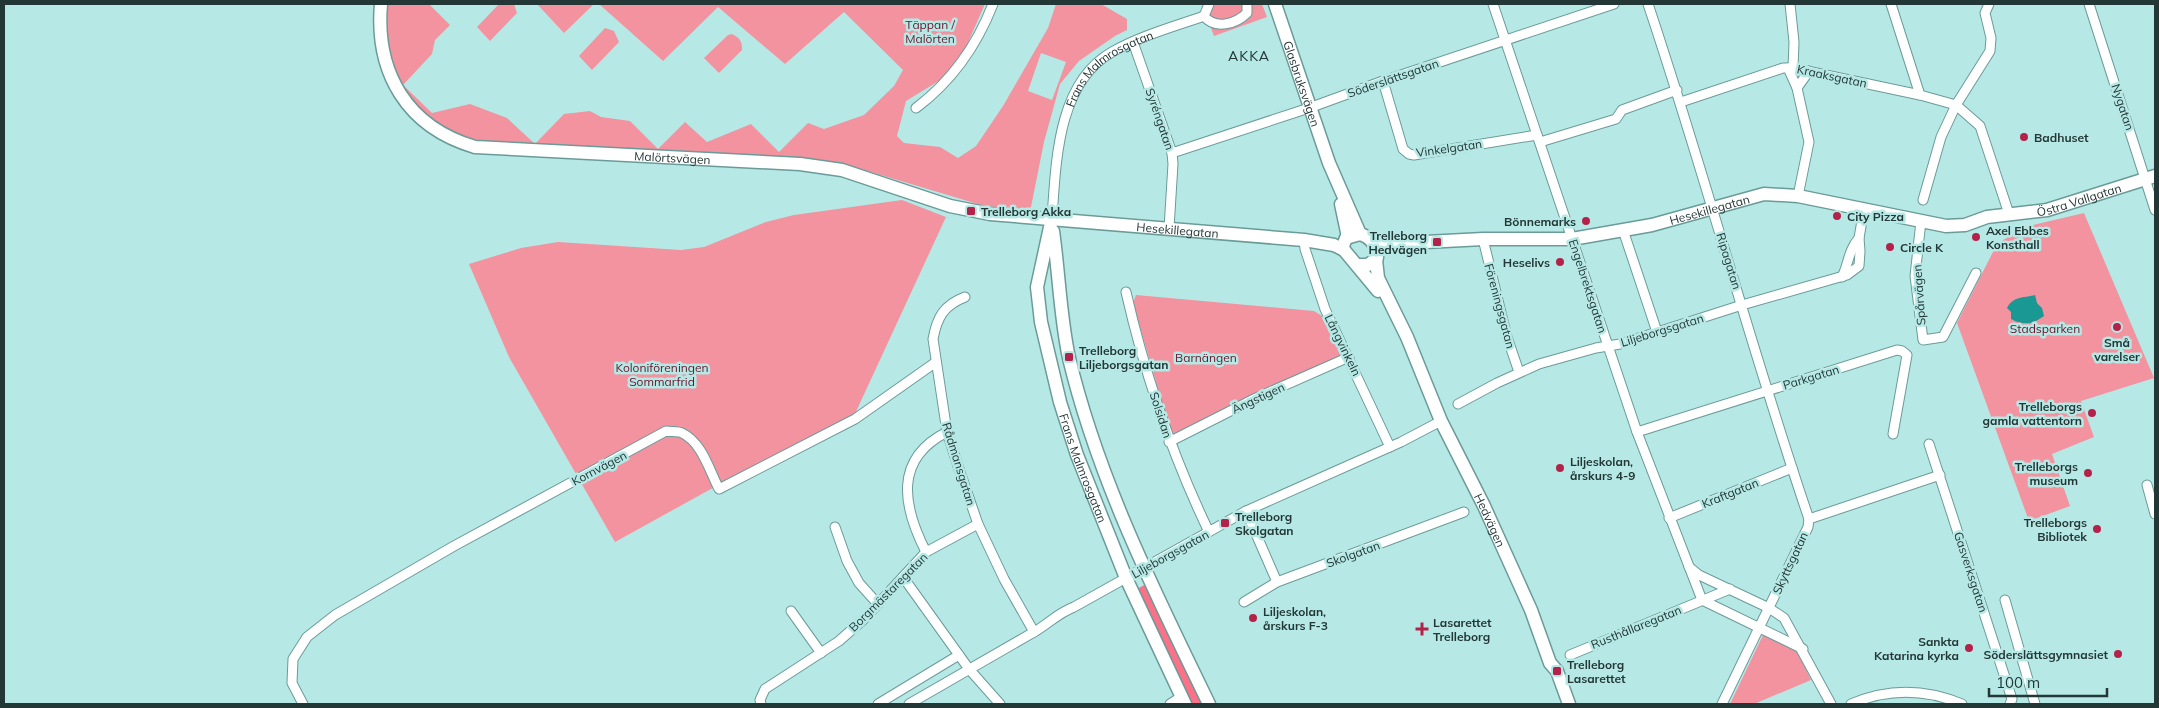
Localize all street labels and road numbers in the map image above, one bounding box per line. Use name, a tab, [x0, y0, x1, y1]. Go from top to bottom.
street label: Frans Malmrosgatan	[1062, 27, 1155, 109]
street label: Glasbruksvägen	[1281, 39, 1324, 128]
street label: Söderslättsgatan	[1345, 55, 1441, 101]
street label: Kraaksgatan	[1796, 61, 1868, 91]
street label: Nygatan	[2108, 82, 2138, 132]
street label: Syréngatan	[1142, 86, 1178, 152]
street label: Vinkelgatan	[1415, 136, 1483, 160]
street label: Malörtsvägen	[634, 148, 711, 167]
street label: Östra Vallgatan	[2036, 180, 2123, 219]
street label: Hesekillegatan	[1668, 191, 1751, 227]
street label: Hesekillegatan	[1136, 219, 1219, 240]
street label: Ripagatan	[1713, 231, 1745, 291]
street label: Engelbrektsgatan	[1566, 237, 1610, 335]
street label: Föreningsgatan	[1481, 262, 1519, 350]
street label: Spårvägen	[1909, 264, 1929, 326]
street label: Liljeborgsgatan	[1619, 310, 1705, 350]
street label: Långvinkeln	[1322, 312, 1364, 378]
street label: Parkgatan	[1781, 361, 1841, 393]
street label: Ängstigen	[1229, 379, 1287, 417]
street label: Solsidan	[1147, 390, 1175, 440]
street label: Frans Malmrosgatan	[1057, 411, 1111, 525]
street label: Rådmansgatan	[939, 421, 979, 507]
street label: Kornvägen	[569, 447, 629, 489]
street label: Kraftgatan	[1699, 475, 1761, 511]
street label: Hedvägen	[1471, 491, 1509, 549]
street label: Liljeborgsgatan	[1129, 527, 1211, 581]
street label: Skyttsgatan	[1769, 529, 1811, 597]
street label: Gasverksgatan	[1951, 530, 1991, 614]
street label: Skolgatan	[1324, 537, 1382, 571]
street label: Borgmästaregatan	[845, 549, 931, 635]
street label: Rusthållaregatan	[1589, 602, 1683, 652]

